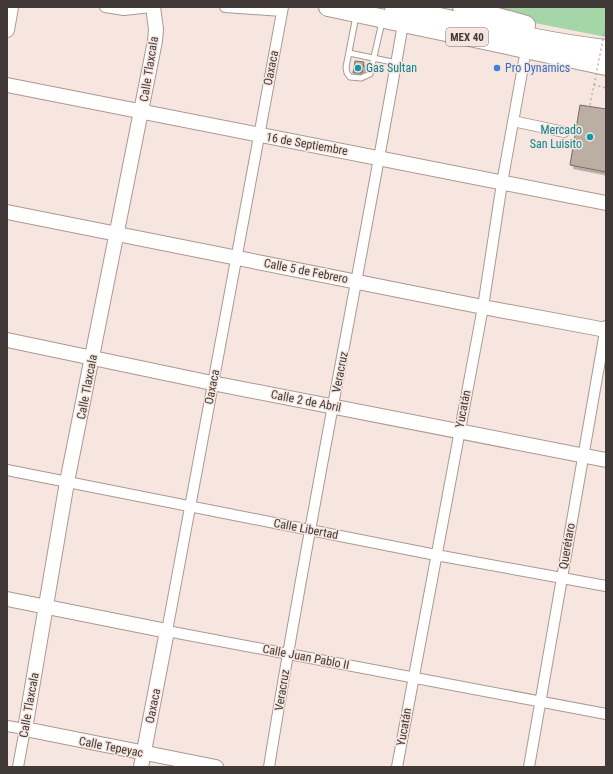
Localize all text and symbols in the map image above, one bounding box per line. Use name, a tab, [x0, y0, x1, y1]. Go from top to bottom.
road number: MEX 40	[446, 28, 488, 46]
street label: Calle Tlaxcala	[137, 35, 161, 103]
street label: Oaxaca	[261, 49, 281, 87]
place label: Gas Sultan	[366, 61, 417, 75]
place label: Pro Dynamics	[505, 61, 570, 75]
marker: Gas Sultan	[353, 63, 363, 73]
marker: Pro Dynamics	[492, 63, 502, 73]
place label: Mercado San Luisito	[530, 123, 582, 151]
street label: 16 de Septiembre	[265, 130, 349, 158]
marker: Mercado San Luisito	[585, 132, 595, 142]
street label: Calle 5 de Febrero	[263, 256, 349, 286]
street label: Veracruz	[329, 350, 351, 394]
street label: Calle Tlaxcala	[74, 353, 100, 421]
street label: Oaxaca	[202, 368, 222, 406]
street label: Calle 2 de Abril	[270, 387, 342, 415]
street label: Yucatán	[452, 389, 474, 429]
street label: Calle Libertad	[272, 516, 340, 542]
street label: Querétaro	[556, 522, 578, 570]
street label: Calle Juan Pablo II	[261, 642, 351, 672]
street label: Veracruz	[272, 668, 292, 712]
street label: Calle Tlaxcala	[16, 671, 42, 739]
street label: Oaxaca	[143, 687, 163, 725]
street label: Yucatán	[394, 707, 414, 747]
street label: Calle Tepeyac	[78, 734, 145, 760]

